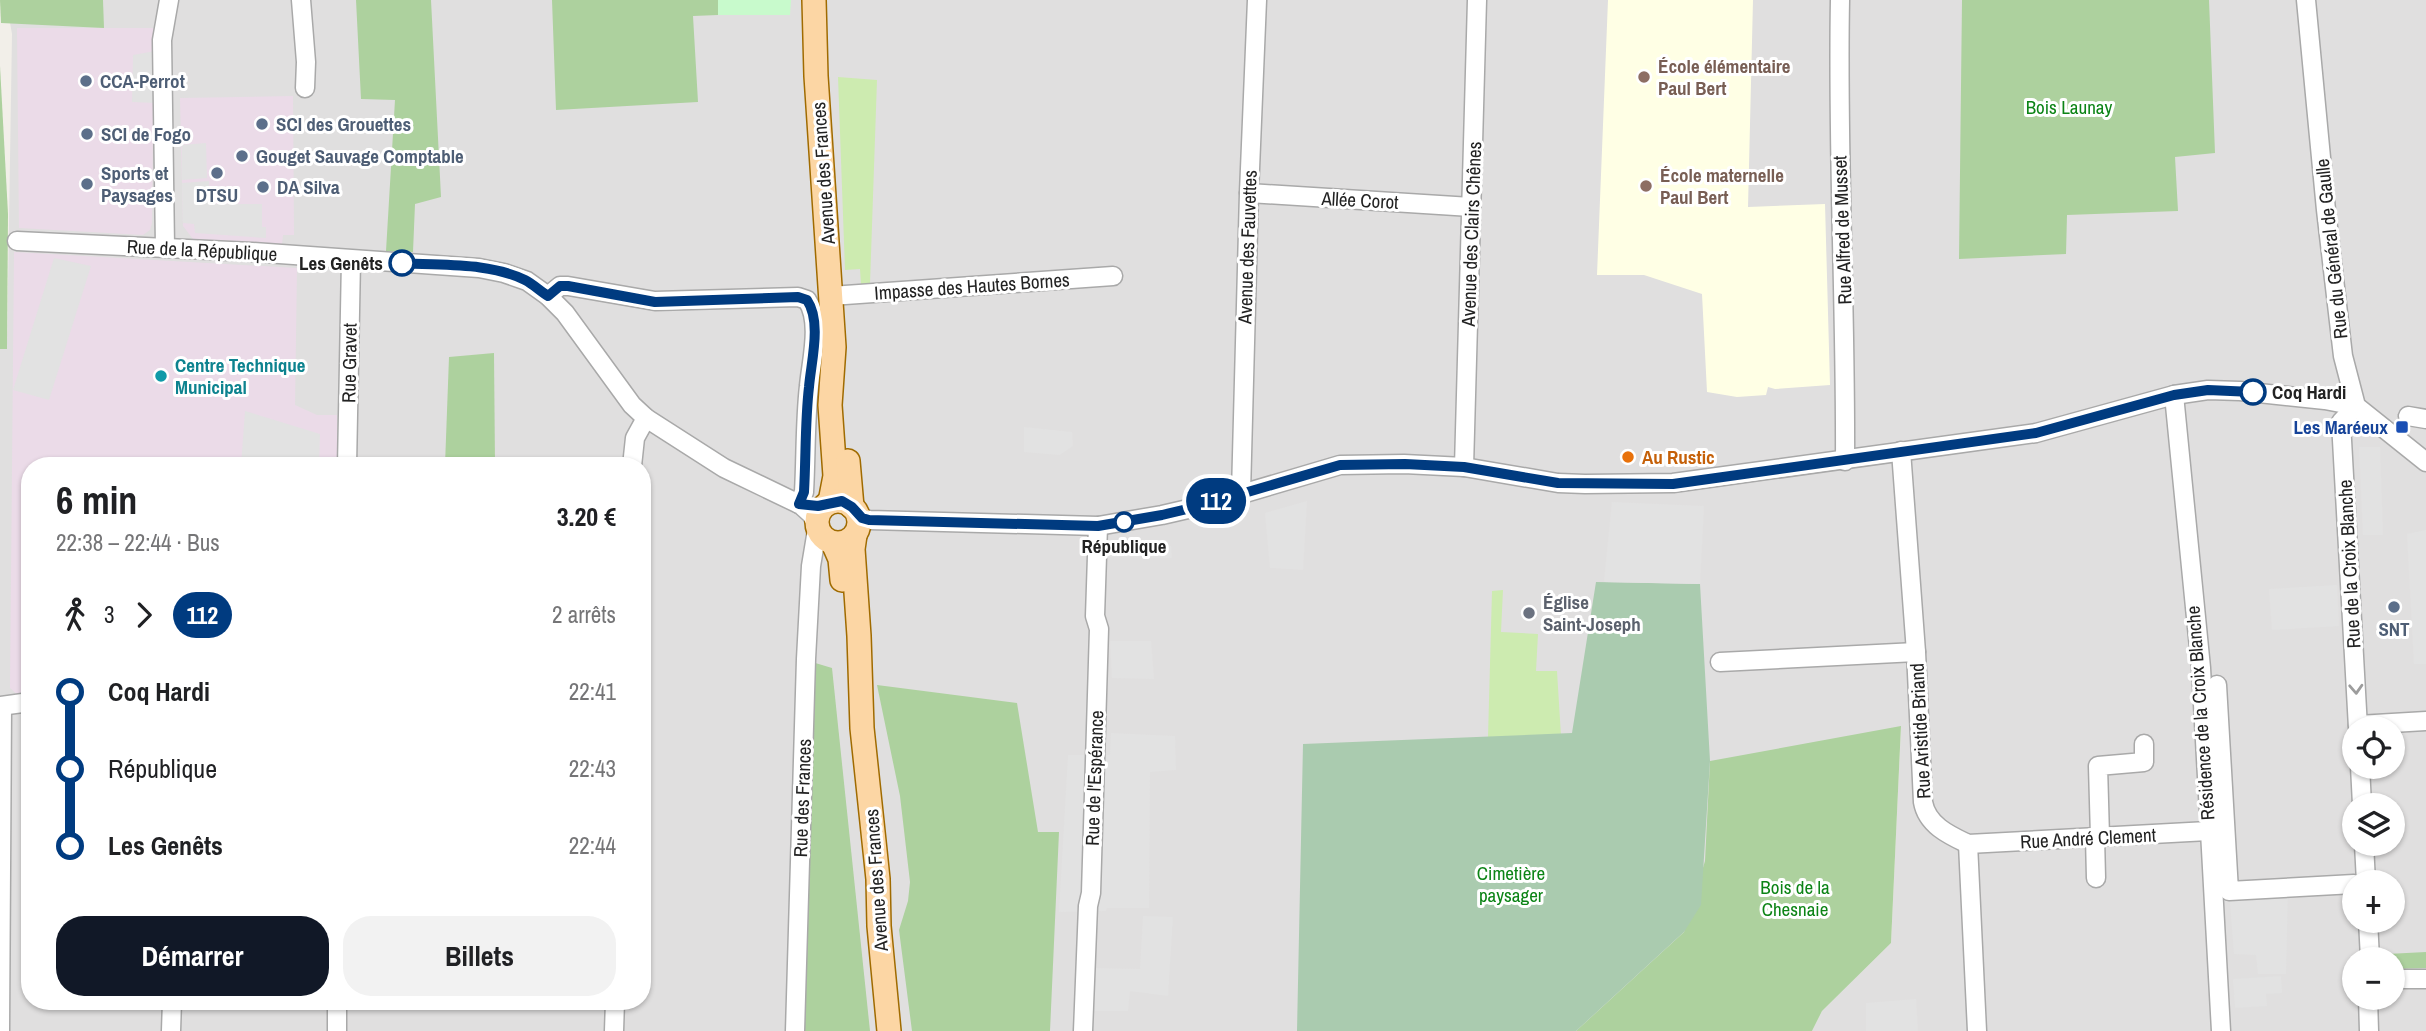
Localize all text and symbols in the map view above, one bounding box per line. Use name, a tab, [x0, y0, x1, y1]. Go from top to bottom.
place label: École élémentaire Paul Bert	[1658, 53, 1791, 101]
place label: CCA-Perrot	[100, 68, 185, 94]
marker: École élémentaire Paul Bert	[1636, 69, 1652, 85]
marker: CCA-Perrot	[78, 73, 94, 89]
park label: Bois Launay	[2026, 94, 2113, 120]
street label: Avenue des Frances	[805, 101, 841, 246]
place label: SCI des Grouettes	[276, 111, 411, 137]
marker: SCI des Grouettes	[254, 116, 270, 132]
place label: SCI de Fogo	[101, 121, 191, 147]
marker: SCI de Fogo	[79, 126, 95, 142]
street label: Avenue des Clairs Chênes	[1455, 141, 1487, 328]
place label: Gouget Sauvage Comptable	[256, 143, 464, 169]
marker: Gouget Sauvage Comptable	[234, 148, 250, 164]
street label: Rue Alfred de Musset	[1826, 154, 1858, 305]
street label: Rue du Général de Gaulle	[2309, 158, 2353, 340]
place label: Sports et Paysages	[101, 160, 173, 208]
place label: École maternelle Paul Bert	[1660, 162, 1784, 210]
marker: DTSU	[209, 165, 225, 181]
street label: Avenue des Fauvettes	[1231, 169, 1263, 325]
place label: DA Silva	[277, 174, 340, 200]
marker: Sports et Paysages	[79, 176, 95, 192]
marker: École maternelle Paul Bert	[1638, 178, 1654, 194]
marker: DA Silva	[255, 179, 271, 195]
place label: DTSU	[196, 182, 238, 208]
street label: Allée Corot	[1320, 185, 1400, 215]
street label: Rue de la République	[126, 233, 278, 267]
place label: Les Genêts	[299, 250, 383, 276]
marker: Les Genêts	[389, 250, 415, 276]
street label: Impasse des Hautes Bornes	[873, 266, 1071, 306]
street label: Rue Gravet	[335, 322, 363, 403]
place label: Centre Technique Municipal	[175, 352, 306, 400]
marker: Centre Technique Municipal	[153, 368, 169, 384]
marker: Coq Hardi	[2240, 379, 2266, 405]
place label: Coq Hardi	[2272, 379, 2346, 405]
place label: Les Maréeux	[2294, 414, 2388, 440]
marker: Les Maréeux	[2394, 419, 2410, 435]
place label: Au Rustic	[1642, 444, 1715, 470]
marker: Au Rustic	[1620, 449, 1636, 465]
text: 6 min	[56, 475, 137, 526]
line badge: 112	[1176, 478, 1256, 524]
street label: Rue de la Croix Blanche	[2332, 479, 2366, 649]
text: 112	[1200, 485, 1232, 517]
text: 3.20 €	[557, 499, 616, 534]
marker: République	[1114, 512, 1134, 532]
text: 22:38 – 22:44 · Bus	[56, 527, 220, 558]
place label: République	[1082, 533, 1167, 559]
place label: Église Saint-Joseph	[1543, 589, 1641, 637]
icon: walk	[56, 596, 94, 634]
icon: forward	[125, 596, 163, 634]
text: 3	[104, 599, 115, 630]
text: 112	[187, 599, 218, 631]
text: 2 arrêts	[552, 599, 616, 630]
marker: SNT	[2386, 599, 2402, 615]
marker: Église Saint-Joseph	[1521, 605, 1537, 621]
street label: Résidence de la Croix Blanche	[2180, 605, 2220, 821]
place label: SNT	[2378, 616, 2410, 642]
street label: Rue Aristide Briand	[1903, 662, 1937, 800]
text: Coq Hardi	[108, 674, 210, 709]
text: 22:41	[569, 676, 616, 707]
one-way arrow	[2348, 684, 2363, 695]
street label: Rue de l'Espérance	[1079, 710, 1109, 846]
map controls	[2342, 716, 2405, 1010]
button: locate	[2342, 716, 2405, 779]
street label: Rue des Frances	[787, 738, 817, 858]
text: République	[108, 751, 217, 786]
text: 22:43	[569, 753, 616, 784]
button: layers	[2342, 793, 2405, 856]
street label: Avenue des Frances	[858, 808, 894, 953]
street label: Rue André Clement	[2019, 821, 2157, 855]
text: Les Genêts	[108, 828, 223, 863]
text: 22:44	[569, 830, 616, 861]
park label: Cimetière paysager	[1477, 860, 1545, 908]
button: +	[2342, 870, 2405, 933]
park label: Bois de la Chesnaie	[1760, 874, 1830, 922]
button: Démarrer	[56, 916, 329, 996]
button: Billets	[343, 916, 616, 996]
button: −	[2342, 947, 2405, 1010]

